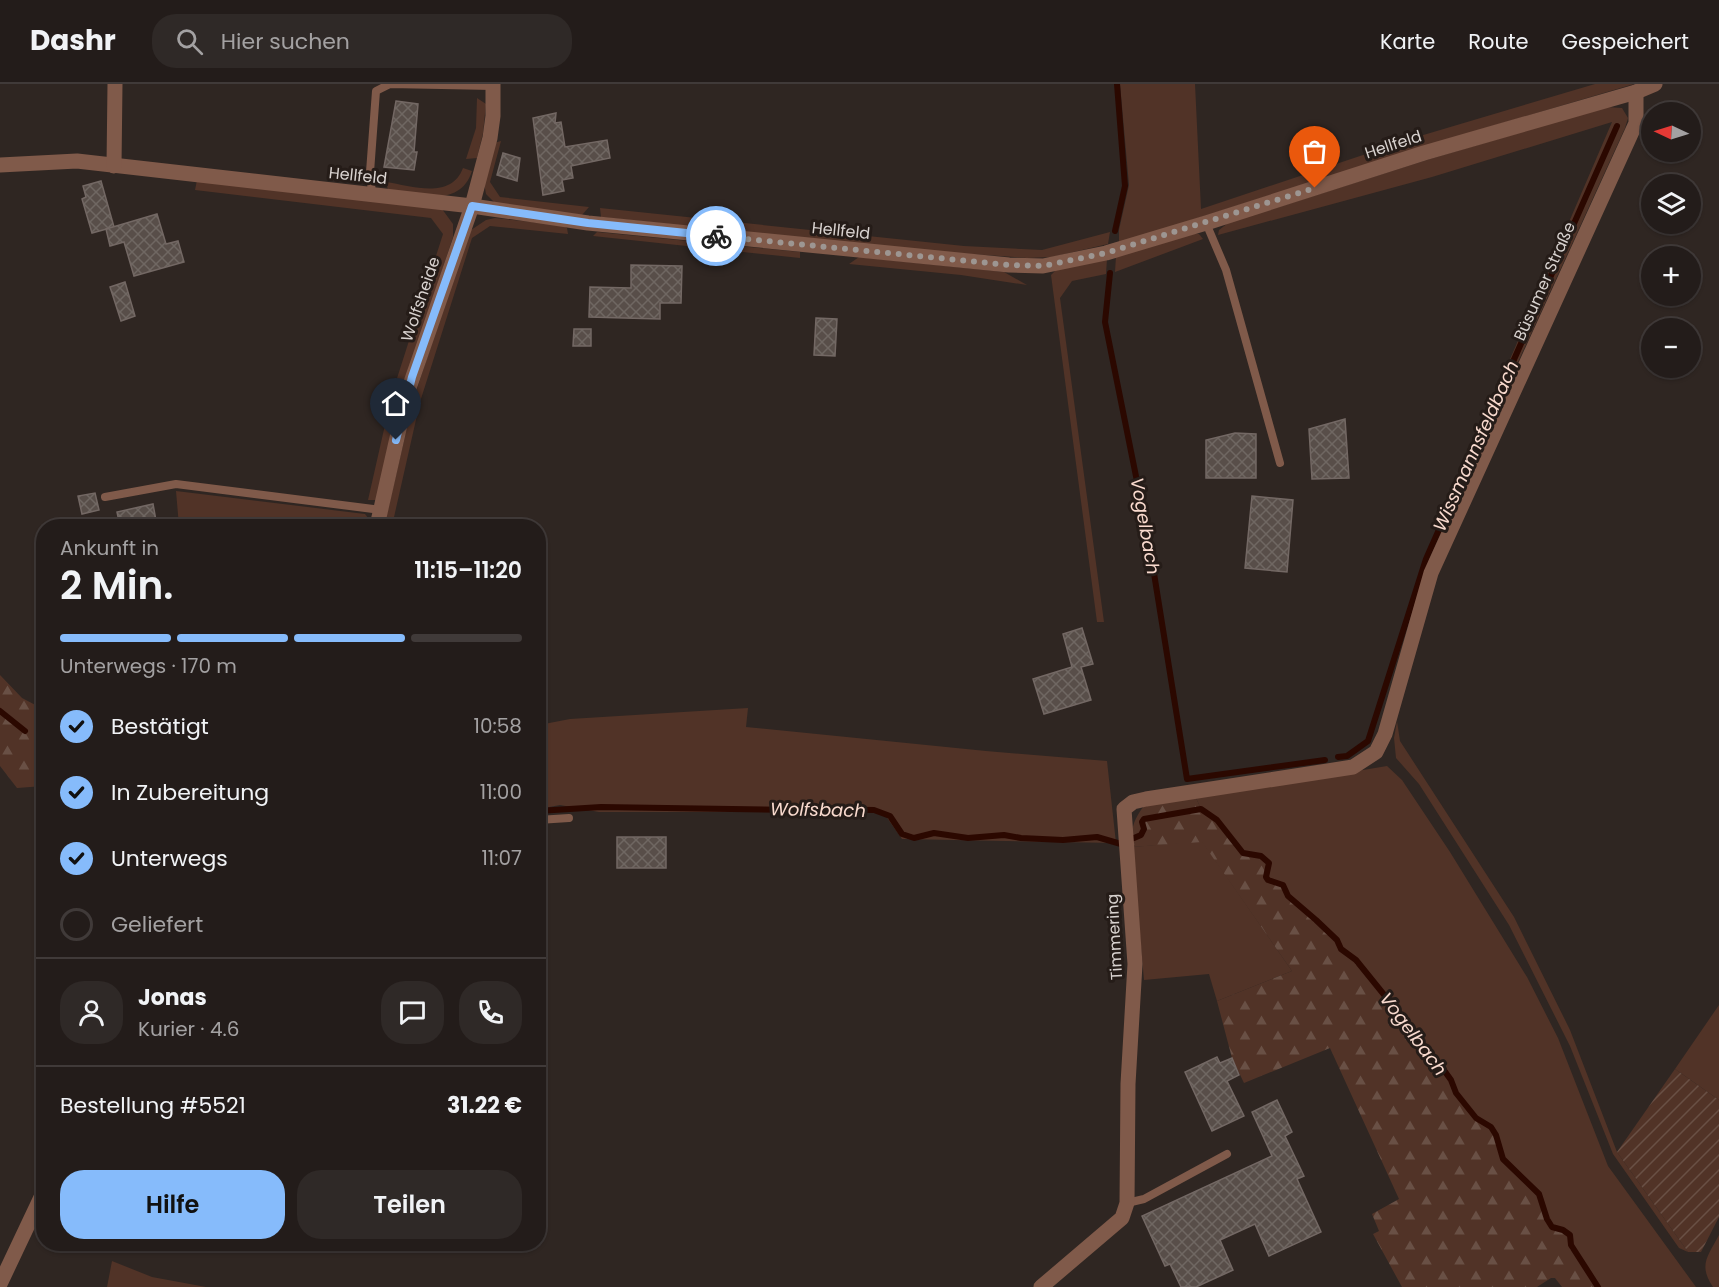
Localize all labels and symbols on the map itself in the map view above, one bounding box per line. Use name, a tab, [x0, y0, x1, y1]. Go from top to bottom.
north arrow	[1641, 102, 1701, 162]
street label: Hellfeld	[1362, 124, 1425, 164]
pin	[1289, 126, 1340, 188]
street label: Hellfeld	[328, 161, 388, 190]
courier	[686, 206, 746, 266]
street label: Hellfeld	[811, 216, 871, 245]
street label: Büsumer Straße	[1508, 218, 1581, 344]
street label: Wolfsheide	[395, 254, 446, 345]
water label: Wissmannsfeldbach	[1427, 356, 1524, 535]
pin	[370, 378, 421, 440]
water label: Vogelbach	[1125, 475, 1166, 576]
water label: Wolfsbach	[770, 796, 866, 823]
street label: Timmering	[1101, 893, 1128, 981]
water label: Vogelbach	[1374, 987, 1453, 1080]

